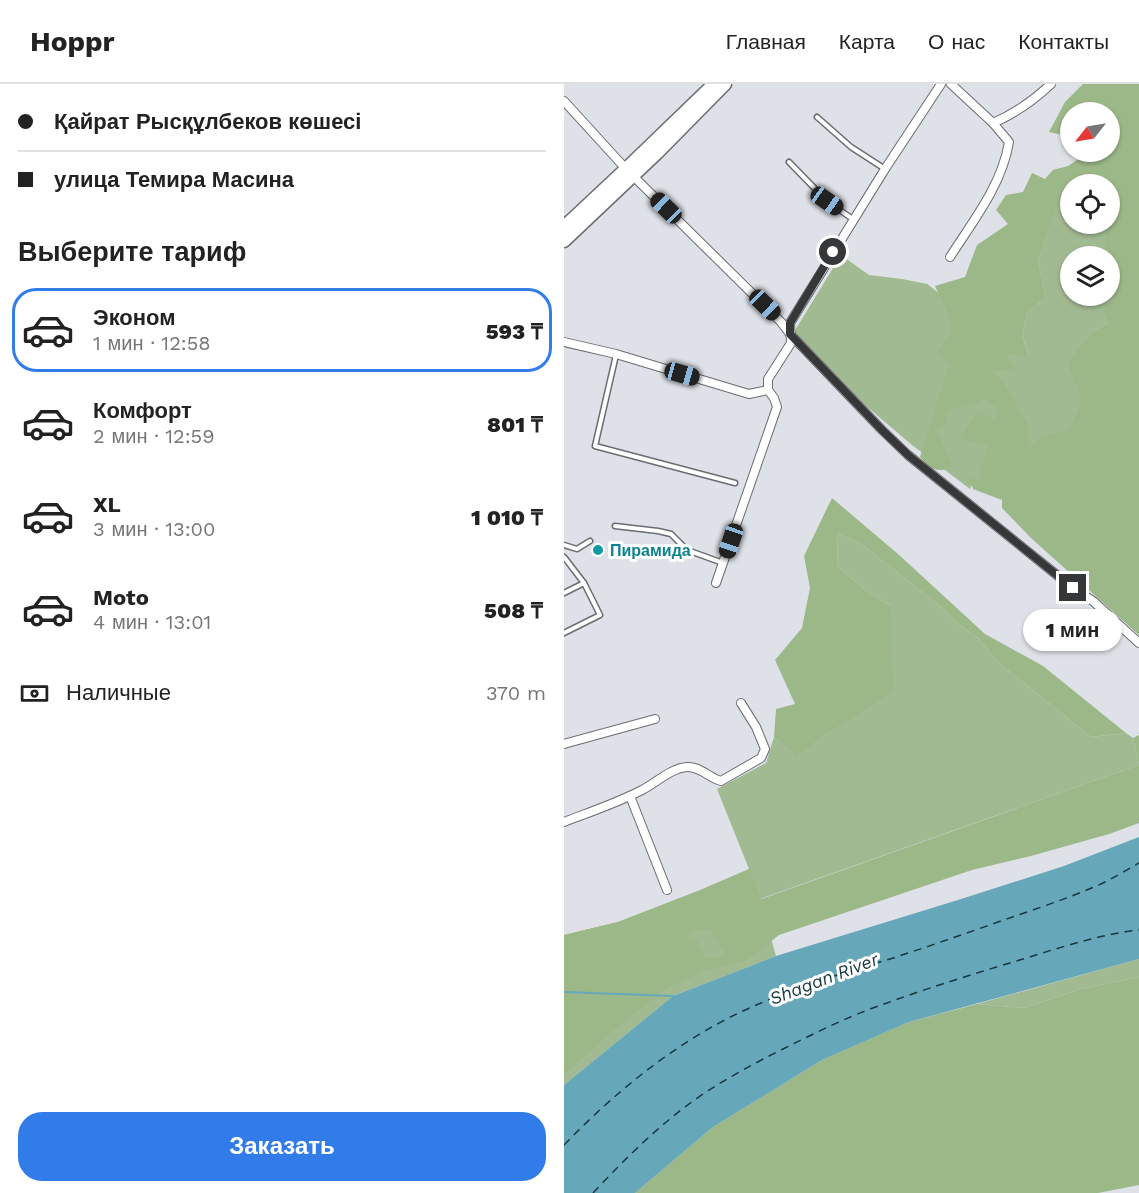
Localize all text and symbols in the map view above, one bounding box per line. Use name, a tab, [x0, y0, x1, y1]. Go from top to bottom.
text: Hoppr	[30, 25, 115, 58]
text: Главная	[726, 29, 806, 54]
text: Карта	[839, 29, 895, 54]
text: О нас	[928, 29, 985, 54]
text: Контакты	[1018, 29, 1109, 54]
north arrow	[1060, 102, 1120, 162]
map controls	[1060, 102, 1120, 306]
text: Қайрат Рысқұлбеков көшесі	[54, 109, 361, 134]
text: улица Темира Масина	[54, 167, 294, 192]
button: locate	[1060, 174, 1120, 234]
car	[807, 183, 847, 219]
car	[647, 189, 685, 227]
text: Выберите тариф	[18, 236, 246, 268]
route start	[819, 238, 846, 265]
button: layers	[1060, 246, 1120, 306]
car	[746, 286, 784, 324]
icon: car	[21, 303, 75, 357]
text: Эконом	[93, 305, 176, 330]
text: 593 ₸	[486, 319, 543, 344]
text: 1 мин · 12:58	[93, 331, 211, 355]
car	[662, 360, 702, 388]
icon: car	[21, 396, 75, 450]
text: Комфорт	[93, 398, 192, 423]
text: 801 ₸	[487, 412, 543, 437]
text: 2 мин · 12:59	[93, 424, 215, 448]
icon: car	[21, 489, 75, 543]
text: XL	[93, 492, 121, 517]
text: 1 010 ₸	[471, 505, 543, 530]
text: 3 мин · 13:00	[93, 517, 215, 541]
car	[717, 521, 745, 561]
place label: Пирамида	[610, 541, 691, 560]
marker: Пирамида	[591, 543, 605, 557]
route end	[1059, 574, 1086, 601]
icon: car	[21, 582, 75, 636]
text: Moto	[93, 585, 149, 610]
text: 508 ₸	[484, 598, 543, 623]
callout: 1 мин	[1024, 609, 1122, 651]
text: 4 мин · 13:01	[93, 610, 211, 634]
text: 1 мин	[1046, 618, 1099, 642]
icon: cash	[18, 677, 51, 710]
text: Наличные	[66, 680, 171, 705]
text: 370 m	[486, 681, 546, 705]
water label: Shagan River	[766, 948, 882, 1009]
button: Заказать	[18, 1112, 546, 1181]

